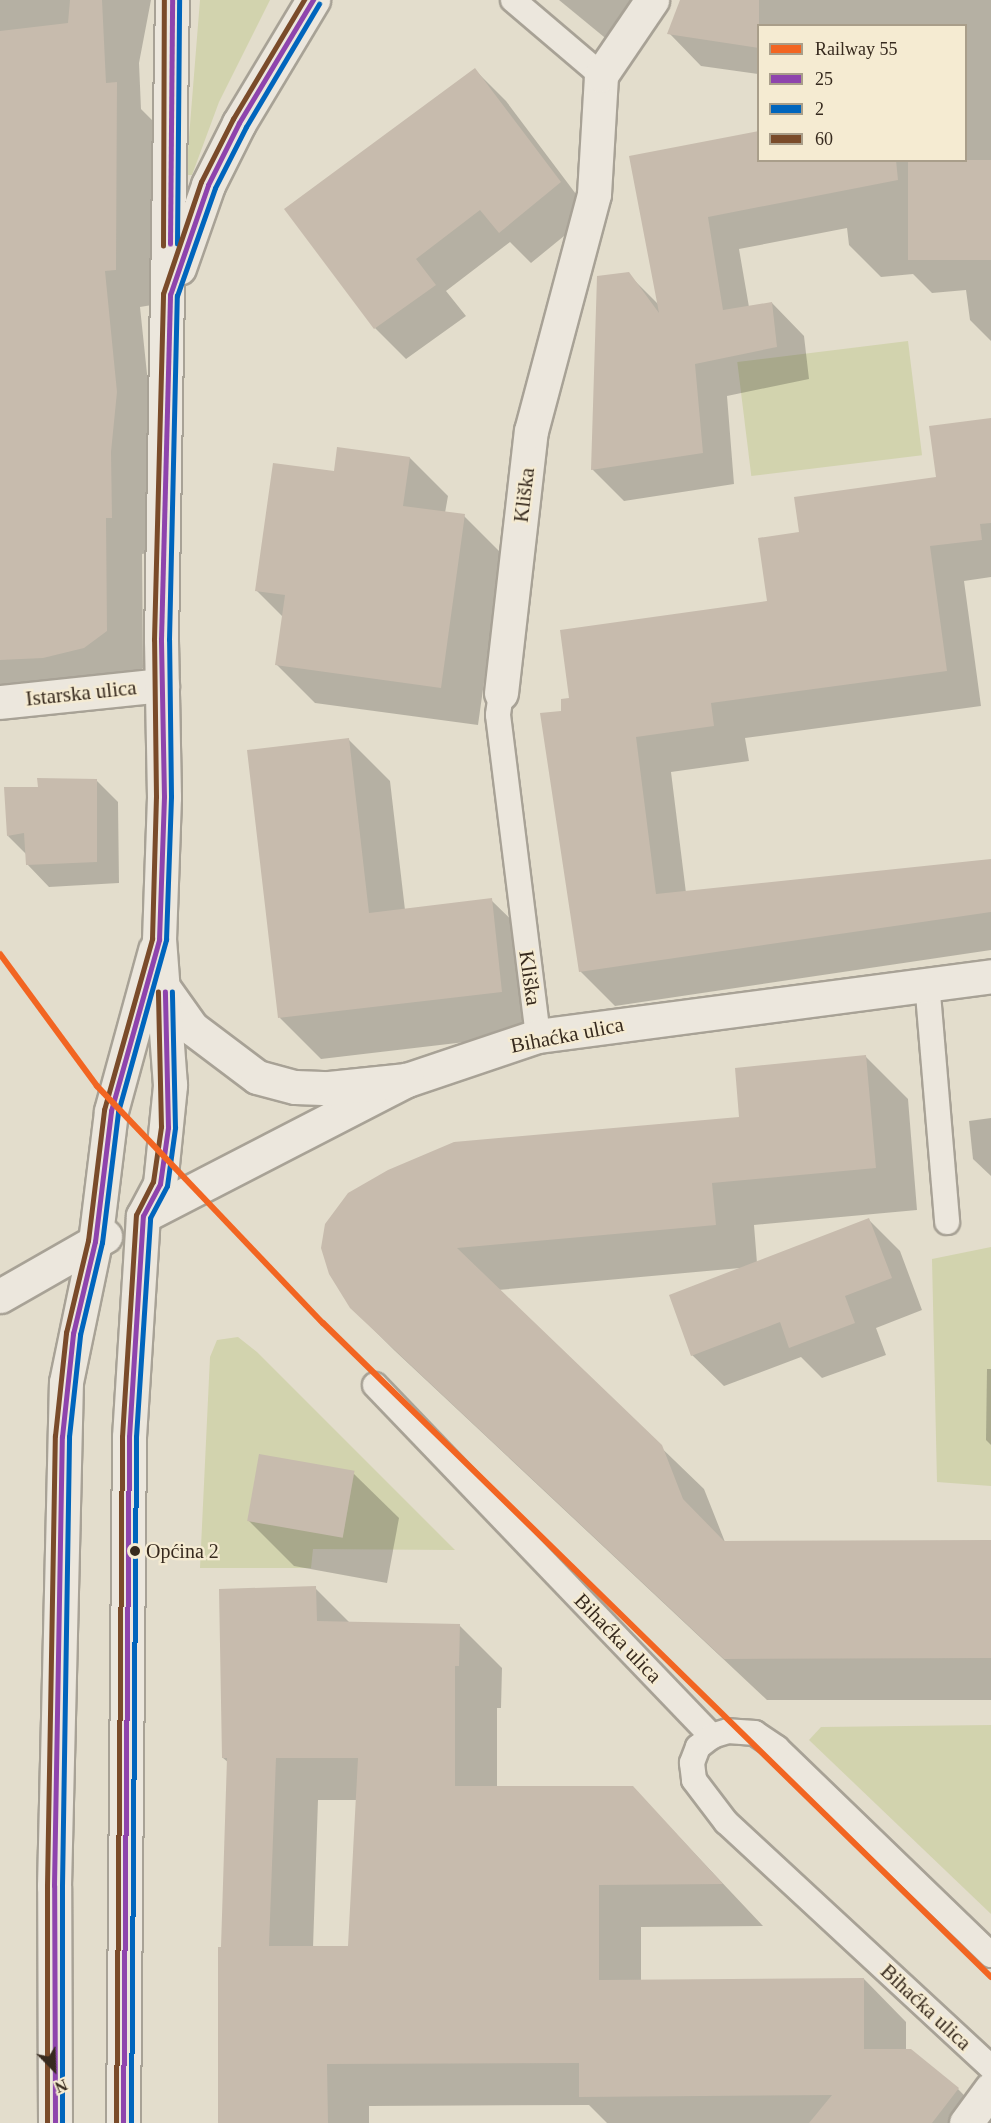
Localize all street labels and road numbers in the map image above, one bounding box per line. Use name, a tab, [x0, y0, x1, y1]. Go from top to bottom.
street label: Kliška	[508, 466, 540, 524]
street label: Istarska ulica	[24, 675, 138, 711]
street label: Kliška	[514, 949, 546, 1007]
street label: Bihaćka ulica	[508, 1012, 626, 1058]
street label: Bihaćka ulica	[569, 1588, 667, 1688]
street label: Bihaćka ulica	[875, 1959, 977, 2055]

